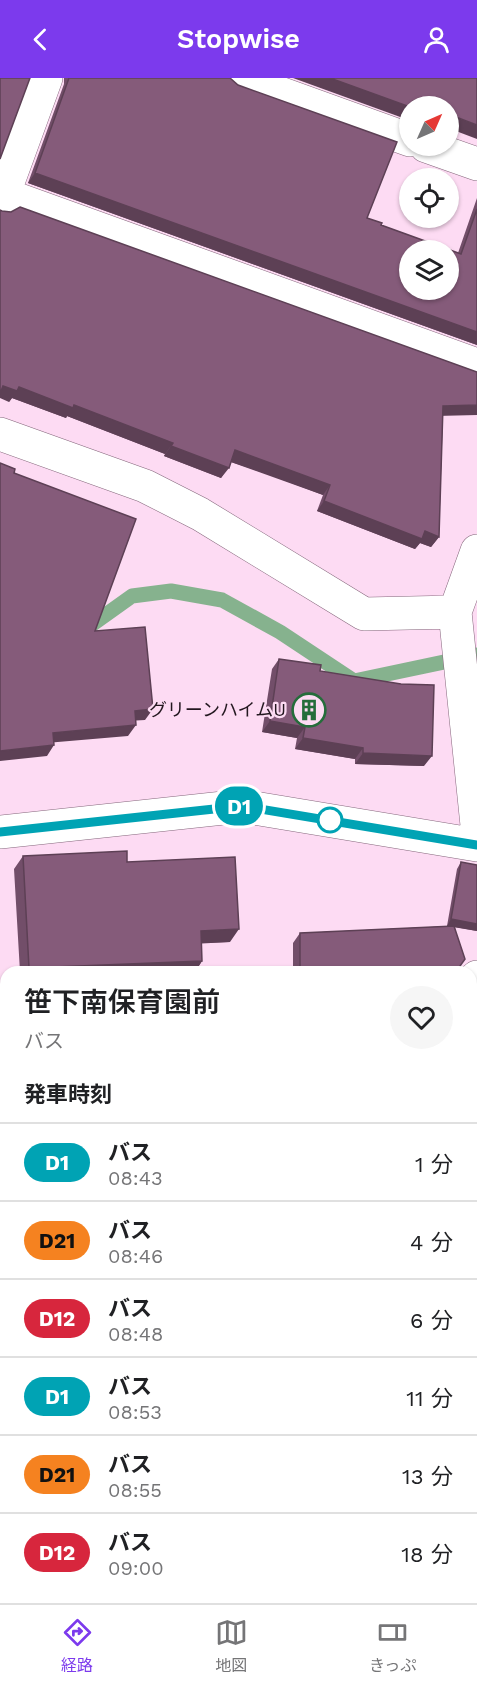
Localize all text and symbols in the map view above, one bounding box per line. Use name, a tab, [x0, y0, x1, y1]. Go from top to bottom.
icon: back	[24, 23, 57, 56]
text: Stopwise	[177, 23, 300, 55]
icon: person	[420, 23, 453, 56]
north arrow	[399, 96, 459, 156]
map controls	[399, 96, 459, 300]
button: locate	[399, 168, 459, 228]
button: layers	[399, 240, 459, 300]
building icon: グリーンハイムU	[291, 692, 327, 728]
place label: グリーンハイムU	[149, 699, 286, 720]
line badge: D1	[212, 786, 266, 826]
text: D1	[227, 794, 251, 819]
unlabelled marker	[317, 807, 343, 833]
text: 笹下南保育園前	[24, 986, 220, 1019]
button: heart	[390, 986, 453, 1049]
text: バス	[24, 1029, 64, 1053]
text: 発車時刻	[24, 1082, 112, 1107]
text: バス	[108, 1140, 152, 1165]
text: D1	[45, 1150, 69, 1175]
text: 1 分	[415, 1152, 453, 1177]
text: 08:43	[108, 1166, 163, 1190]
text: バス	[108, 1218, 152, 1243]
text: D21	[39, 1228, 75, 1253]
text: 4 分	[410, 1230, 453, 1255]
text: 08:46	[108, 1244, 163, 1268]
text: バス	[108, 1296, 152, 1321]
text: D12	[39, 1306, 75, 1331]
text: 6 分	[410, 1308, 453, 1333]
text: 08:48	[108, 1322, 163, 1346]
text: バス	[108, 1374, 152, 1399]
text: D1	[45, 1384, 69, 1409]
text: 11 分	[406, 1386, 453, 1411]
text: 08:53	[108, 1400, 162, 1424]
text: バス	[108, 1452, 152, 1477]
text: D21	[39, 1462, 75, 1487]
text: 13 分	[402, 1464, 453, 1489]
text: 08:55	[108, 1478, 162, 1502]
text: バス	[108, 1530, 152, 1555]
text: D12	[39, 1540, 75, 1565]
text: 18 分	[401, 1542, 453, 1567]
text: 09:00	[108, 1556, 164, 1580]
tab: 経路	[61, 1616, 94, 1676]
tab: 地図	[215, 1616, 248, 1676]
tab: きっぷ	[369, 1616, 416, 1676]

